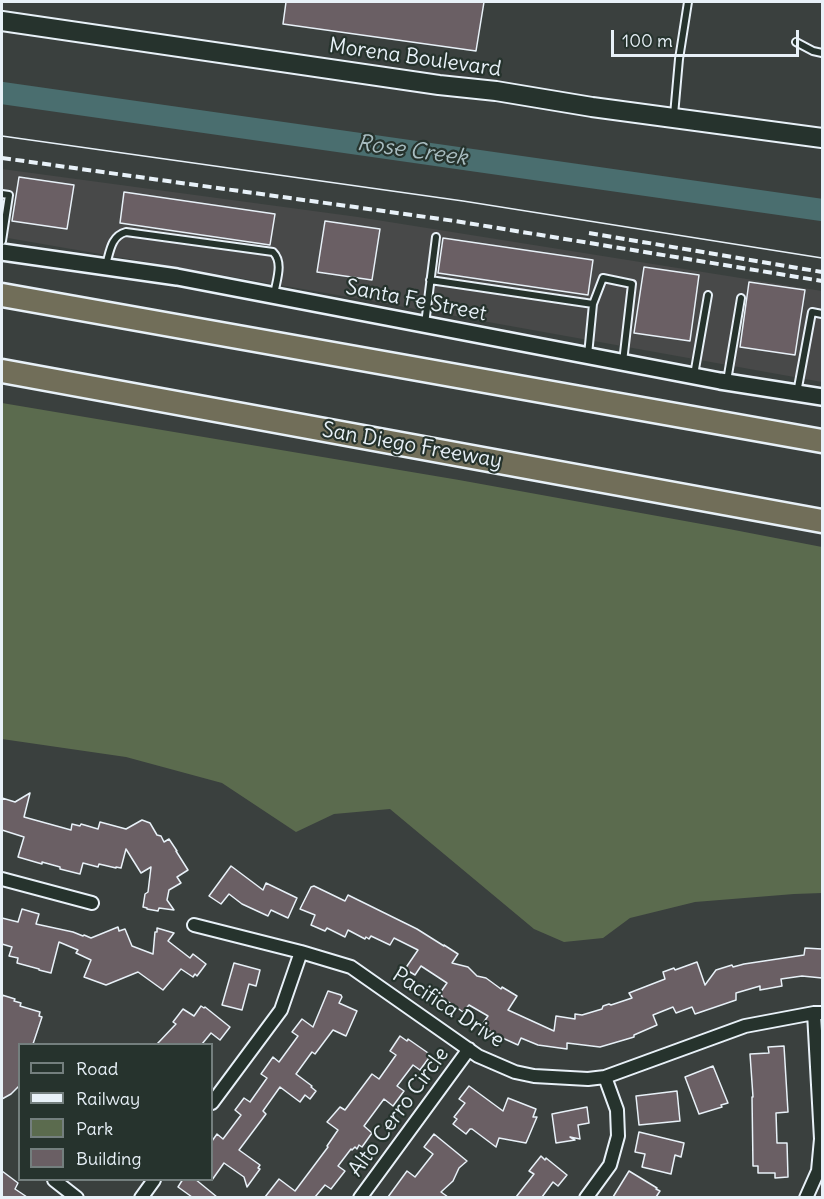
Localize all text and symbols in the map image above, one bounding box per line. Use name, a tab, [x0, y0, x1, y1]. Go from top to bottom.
scale bar	[614, 18, 802, 56]
text: 100 m	[622, 29, 673, 52]
street label: Morena Boulevard	[327, 33, 503, 83]
water label: Rose Creek	[355, 130, 469, 172]
street label: Santa Fe Street	[344, 275, 488, 327]
street label: San Diego Freeway	[320, 418, 504, 474]
street label: Pacifica Drive	[387, 963, 509, 1053]
street label: Alto Cerro Circle	[344, 1042, 454, 1182]
legend	[18, 1043, 213, 1181]
text: Road	[76, 1057, 118, 1080]
text: Railway	[76, 1087, 140, 1110]
text: Park	[76, 1117, 113, 1140]
text: Building	[76, 1147, 141, 1170]

